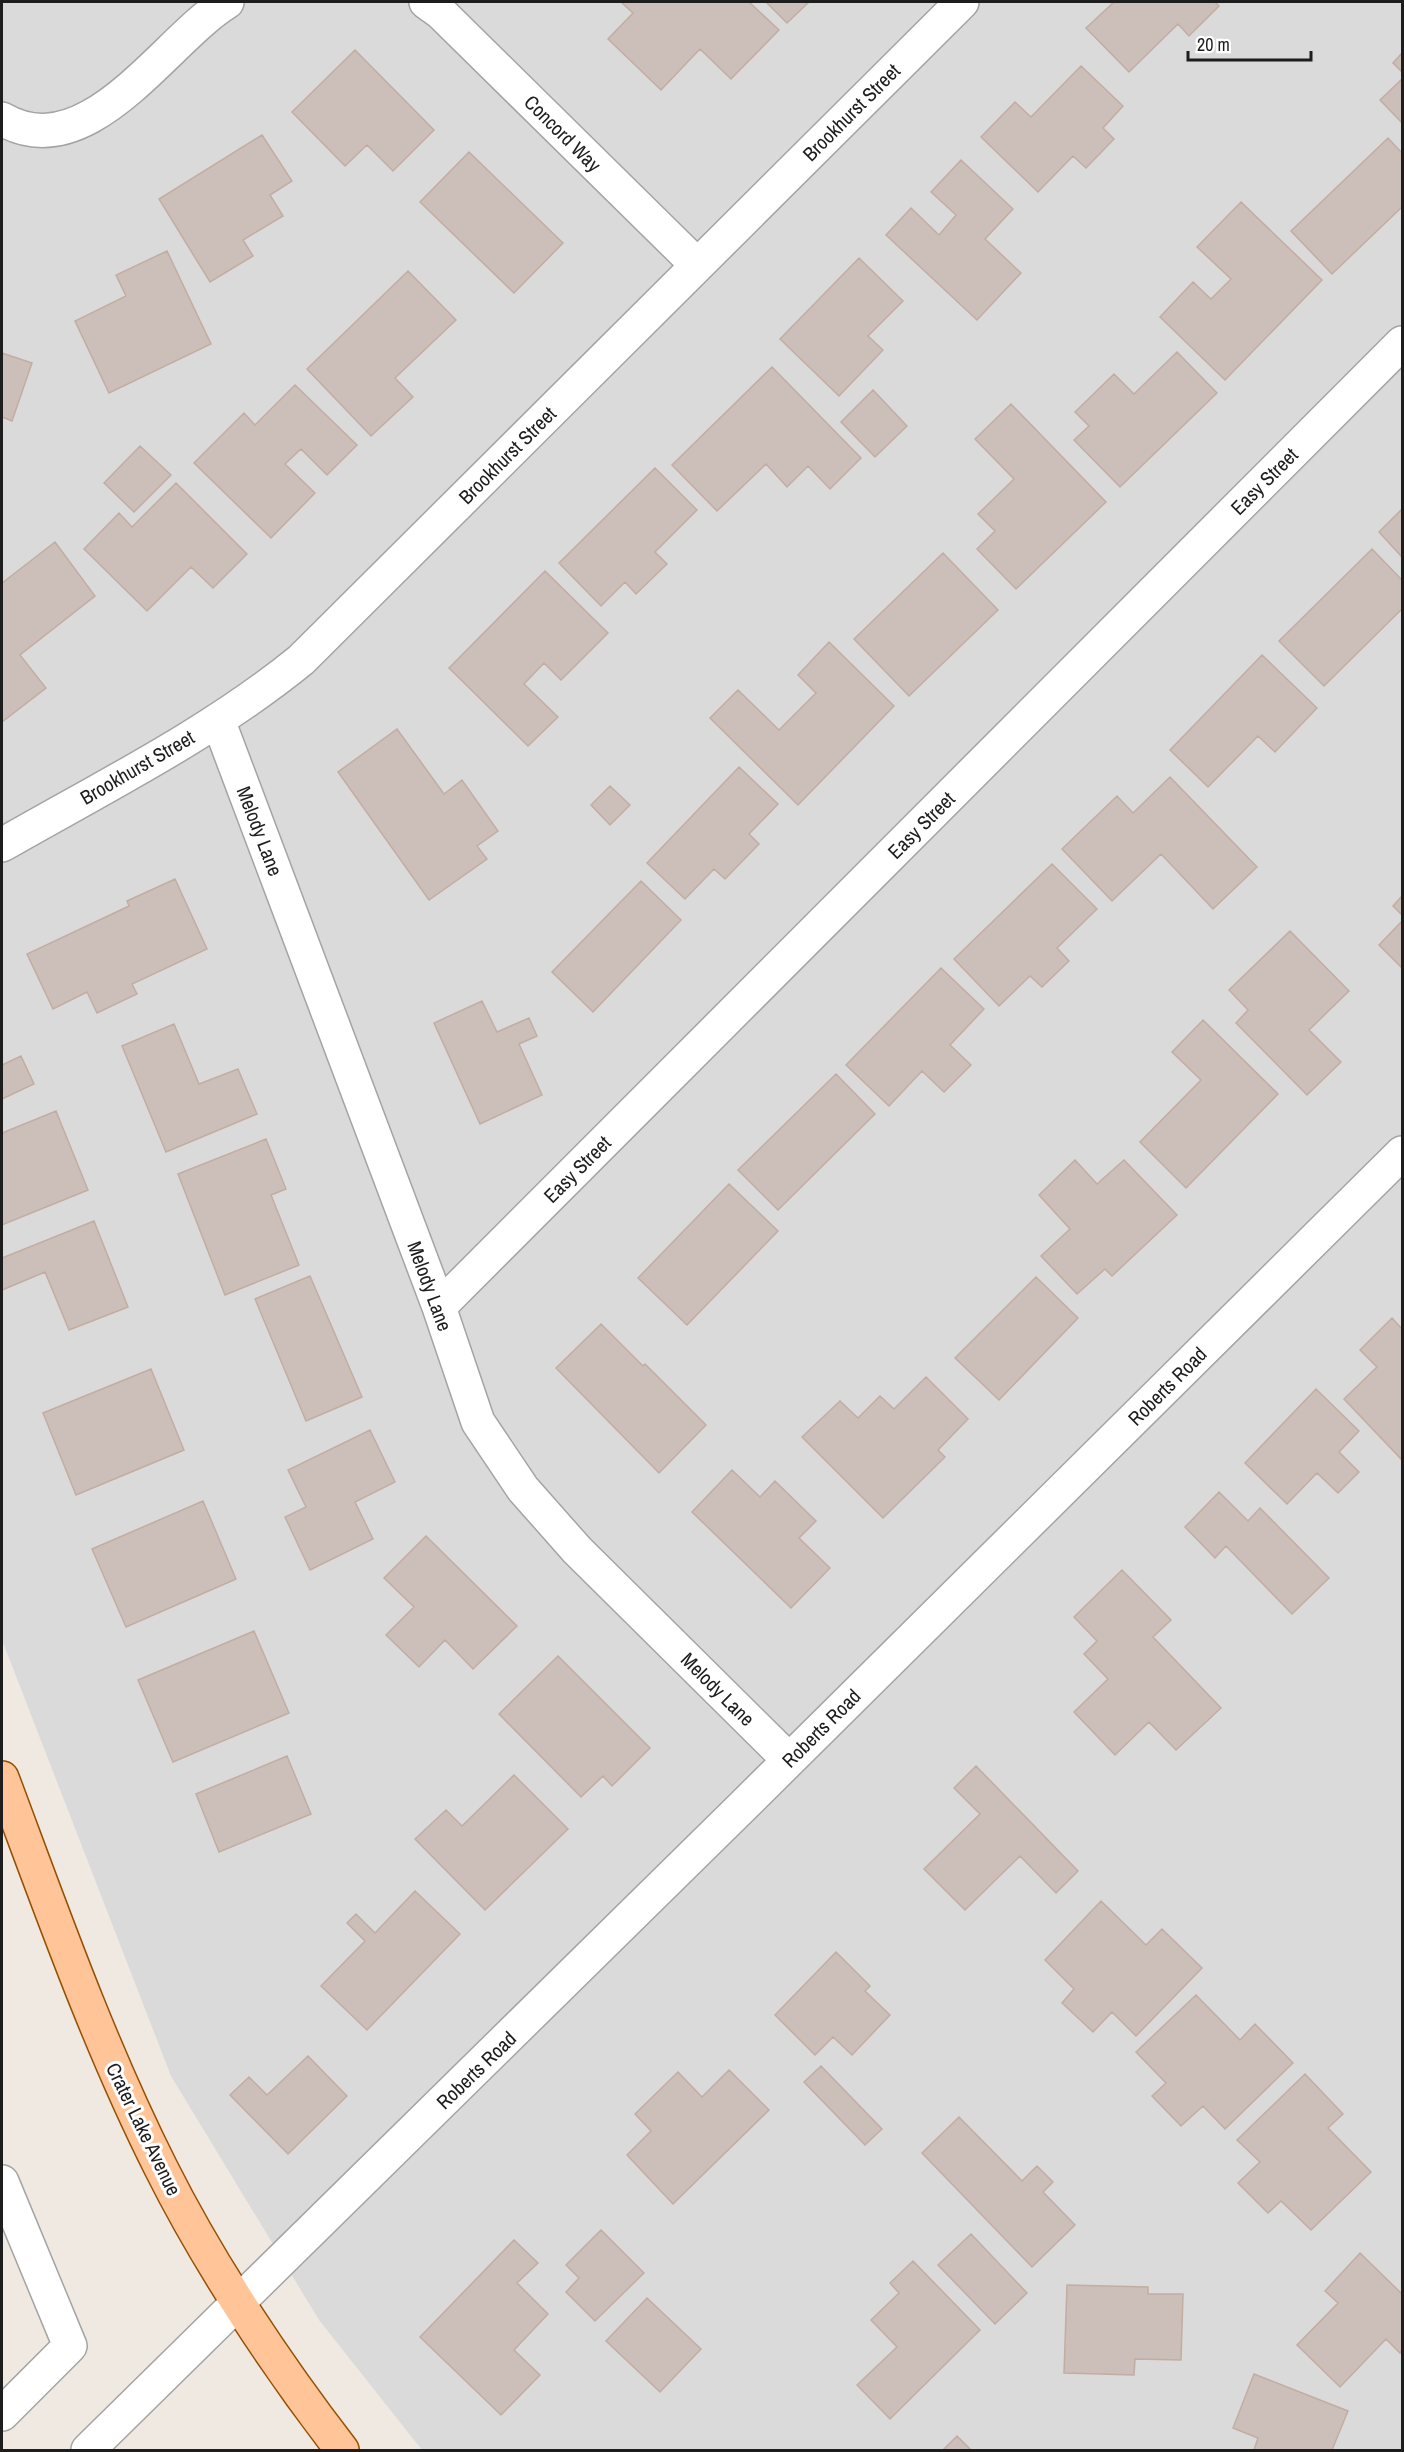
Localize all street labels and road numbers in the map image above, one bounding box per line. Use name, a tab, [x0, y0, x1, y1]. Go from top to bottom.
street label: Brookhurst Street	[796, 57, 906, 167]
street label: Concord Way	[519, 89, 608, 178]
street label: Brookhurst Street	[452, 400, 562, 510]
street label: Easy Street	[1224, 441, 1304, 521]
street label: Brookhurst Street	[75, 723, 199, 811]
street label: Melody Lane	[231, 782, 289, 880]
street label: Easy Street	[881, 785, 961, 865]
street label: Easy Street	[537, 1129, 617, 1209]
street label: Melody Lane	[401, 1237, 459, 1335]
street label: Roberts Road	[1122, 1341, 1212, 1431]
street label: Melody Lane	[675, 1646, 761, 1732]
street label: Roberts Road	[776, 1683, 866, 1773]
street label: Roberts Road	[430, 2025, 522, 2115]
street label: Crater Lake Avenue	[100, 2058, 188, 2200]

